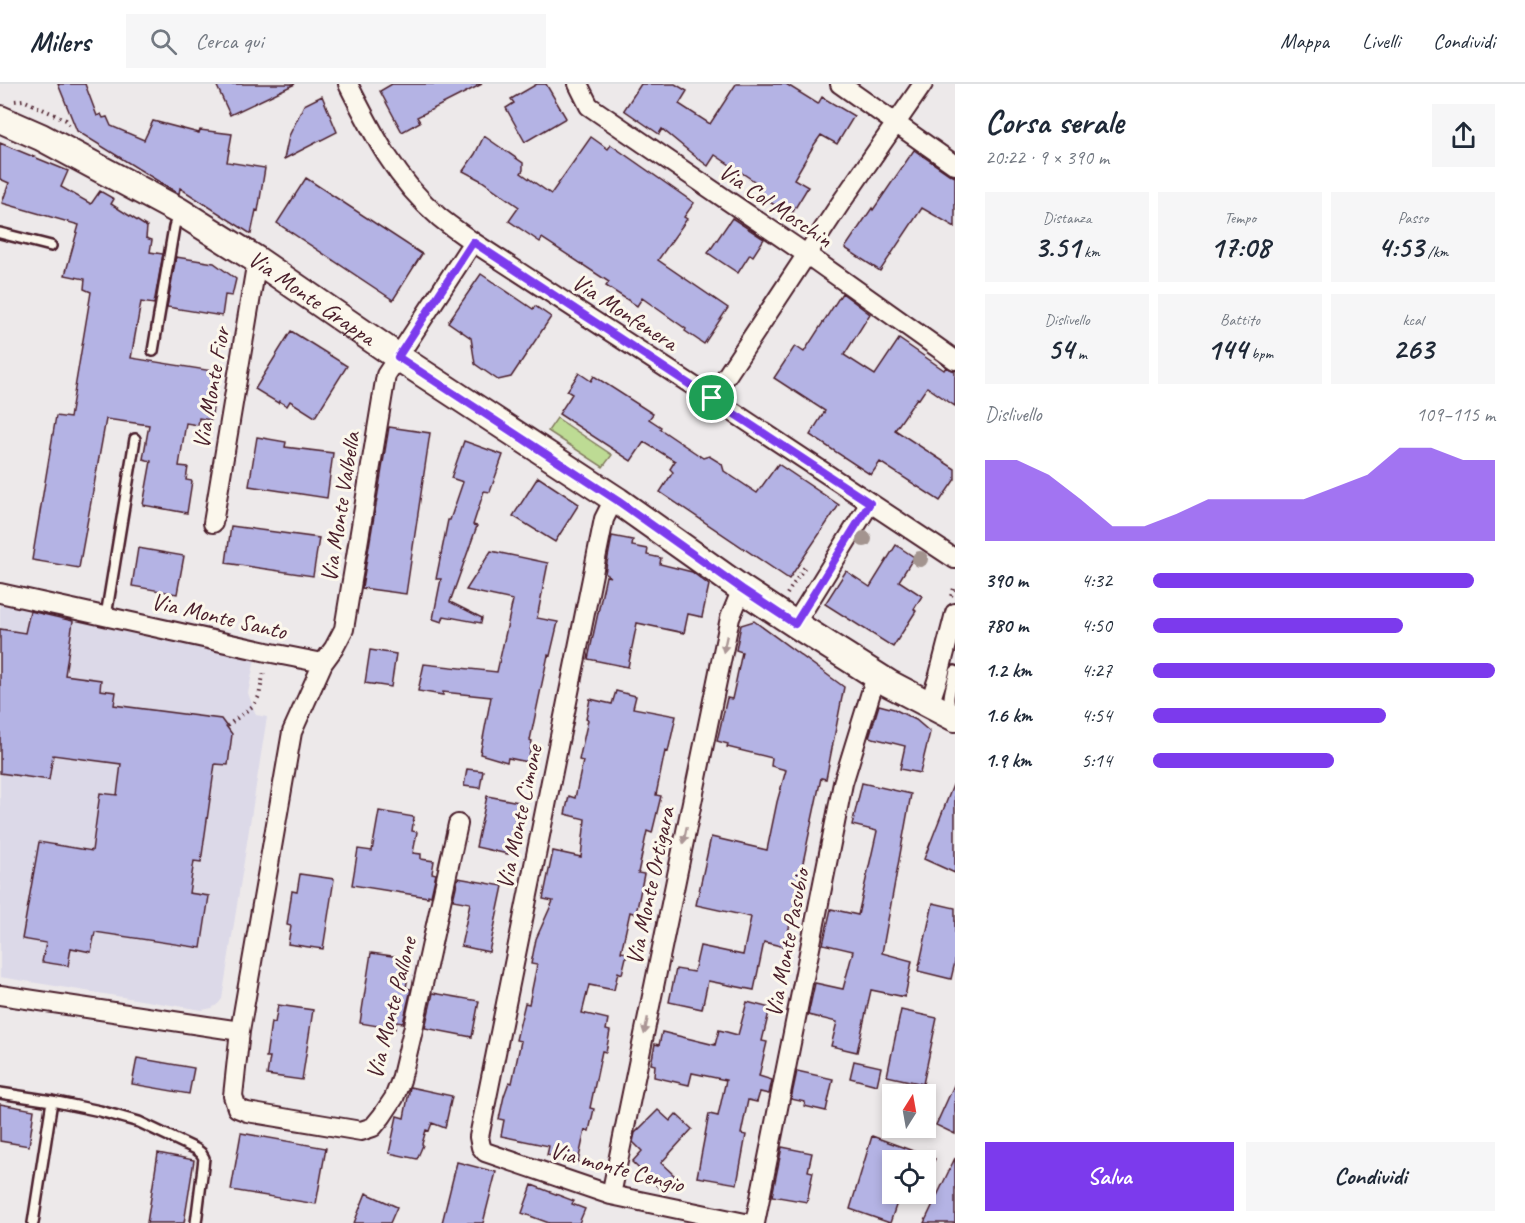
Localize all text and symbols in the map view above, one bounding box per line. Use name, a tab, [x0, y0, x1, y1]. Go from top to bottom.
search box	[126, 14, 546, 68]
text: Milers	[30, 24, 90, 59]
icon: search	[147, 25, 180, 58]
text: Cerca qui	[195, 27, 263, 55]
text: Mappa	[1280, 28, 1329, 54]
text: Livelli	[1362, 28, 1400, 54]
text: Condividi	[1433, 28, 1495, 54]
text: Corsa serale	[985, 101, 1124, 143]
button: share	[1432, 104, 1495, 167]
text: 20:22 · 9 × 390 m	[985, 145, 1109, 170]
street label: Via Col Moschin	[713, 156, 839, 254]
text: Distanza	[1043, 208, 1091, 228]
text: Tempo	[1224, 208, 1256, 228]
text: Passo	[1398, 208, 1428, 228]
text: 3.51	[1034, 228, 1080, 266]
text: 17:08	[1210, 228, 1270, 266]
text: 4:53	[1378, 228, 1424, 266]
text: km	[1080, 242, 1100, 262]
text: /km	[1424, 242, 1448, 262]
street label: Via Monte Grappa	[243, 243, 383, 353]
street label: Via Monfenera	[566, 267, 685, 358]
text: Dislivello	[1044, 310, 1090, 330]
text: Battito	[1220, 310, 1260, 330]
text: kcal	[1402, 310, 1424, 330]
street label: Via Monte Fior	[186, 323, 237, 451]
text: 54	[1047, 330, 1074, 368]
text: 144	[1207, 330, 1247, 368]
text: 263	[1392, 330, 1434, 368]
text: m	[1074, 344, 1087, 364]
text: bpm	[1247, 344, 1273, 364]
pin	[686, 372, 737, 423]
icon: arrive	[695, 381, 728, 414]
text: Dislivello	[985, 402, 1041, 427]
text: 109–115 m	[1416, 402, 1495, 427]
street label: Via Monte Valbella	[313, 428, 367, 584]
text: 390 m	[985, 568, 1028, 593]
text: 4:32	[1081, 568, 1112, 593]
street label: Via Monte Santo	[148, 586, 291, 646]
text: 780 m	[985, 613, 1028, 638]
text: 4:50	[1081, 613, 1112, 638]
one-way arrow	[720, 635, 729, 654]
text: 1.2 km	[985, 658, 1032, 683]
text: 4:27	[1081, 658, 1112, 683]
text: 1.6 km	[985, 703, 1032, 728]
text: 4:54	[1081, 703, 1112, 728]
street label: Via Monte Cimone	[489, 740, 549, 892]
text: 1.9 km	[985, 748, 1031, 773]
text: 5:14	[1081, 748, 1112, 773]
street label: Via Monte Ortigara	[619, 803, 682, 967]
one-way arrow	[680, 826, 689, 845]
street label: Via Monte Pasubio	[758, 864, 817, 1020]
street label: Via Monte Pallone	[359, 932, 424, 1082]
one-way arrow	[640, 1017, 650, 1036]
north arrow	[882, 1084, 936, 1138]
map controls	[882, 1084, 936, 1204]
street label: Via monte Cengio	[547, 1135, 689, 1200]
button: Salva	[985, 1142, 1234, 1211]
button: Condividi	[1246, 1142, 1495, 1211]
button: locate	[882, 1150, 936, 1204]

